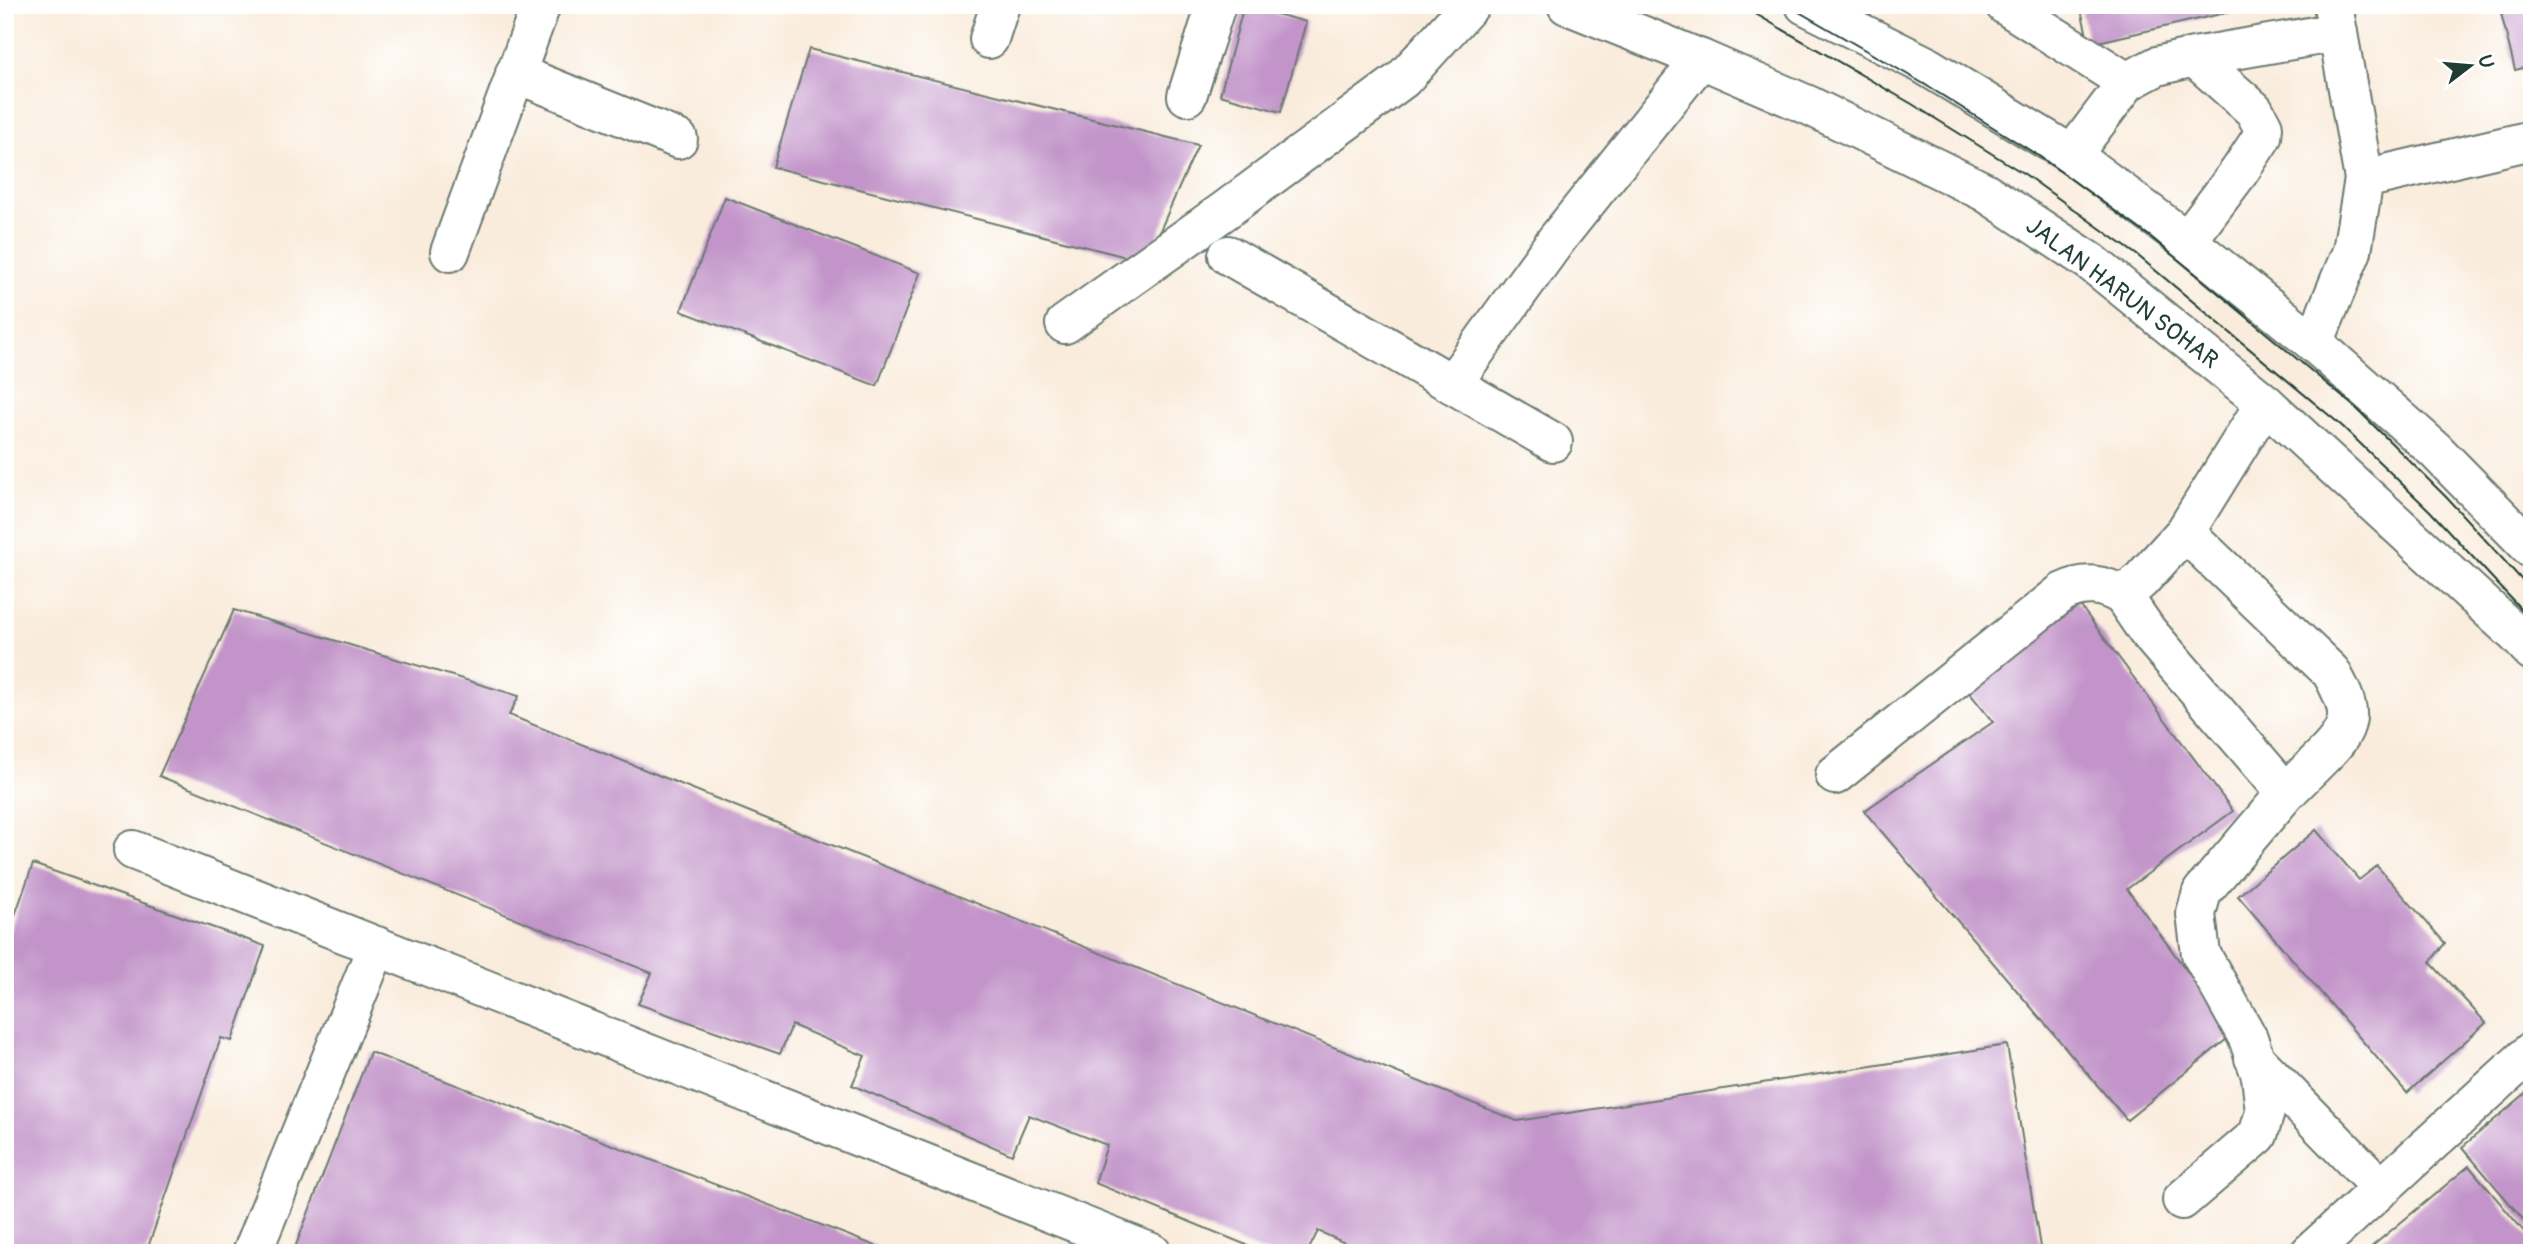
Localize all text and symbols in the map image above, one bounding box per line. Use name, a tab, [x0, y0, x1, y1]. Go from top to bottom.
north arrow	[2436, 32, 2506, 102]
text: U	[2472, 52, 2499, 71]
street label: JALAN HARUN SOHAR	[2020, 211, 2224, 375]

